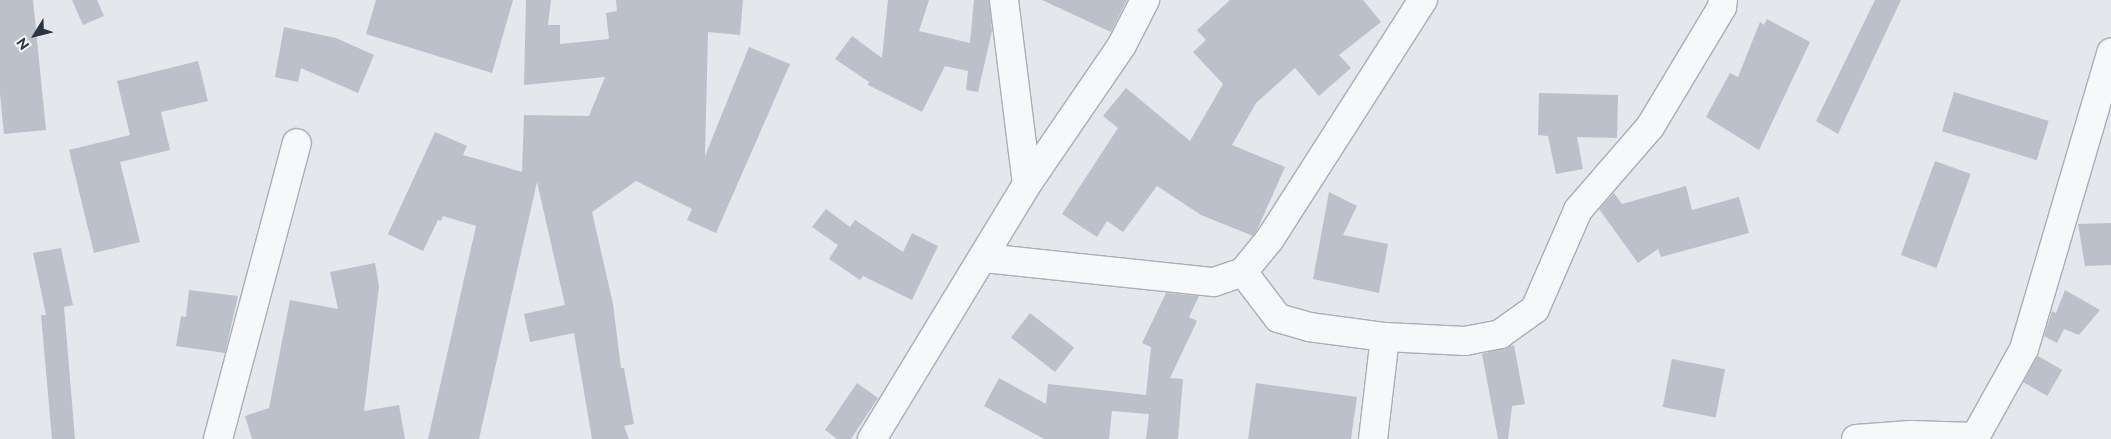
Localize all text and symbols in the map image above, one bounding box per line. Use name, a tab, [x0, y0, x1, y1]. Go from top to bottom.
north arrow	[10, 10, 60, 60]
text: N	[13, 35, 32, 53]

